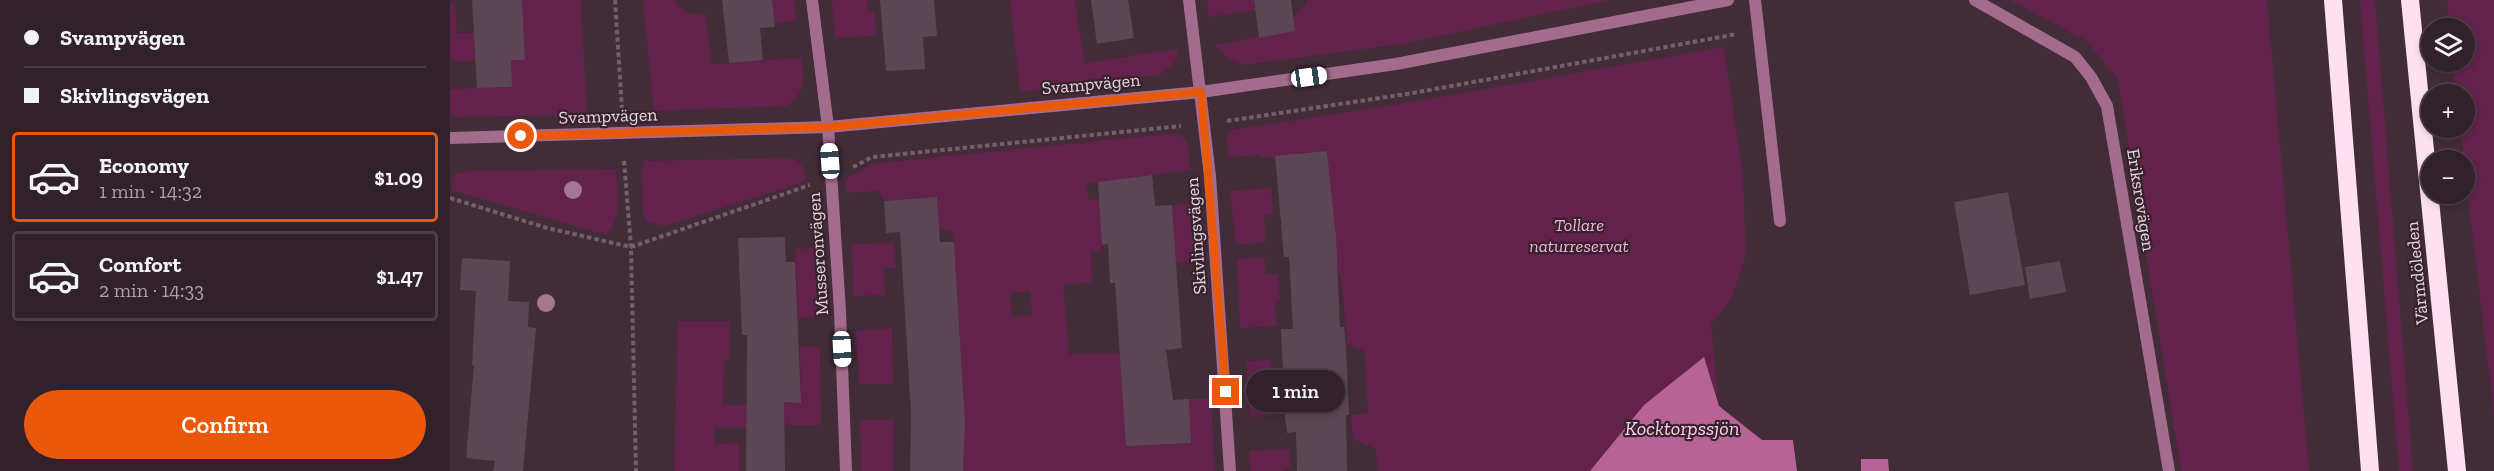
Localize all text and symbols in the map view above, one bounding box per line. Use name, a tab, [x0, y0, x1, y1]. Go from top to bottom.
map controls	[2421, 18, 2475, 204]
button: layers	[2421, 18, 2475, 72]
text: Svampvägen	[60, 24, 185, 51]
car	[1290, 66, 1328, 88]
street label: Svampvägen	[1041, 69, 1142, 99]
text: Skivlingsvägen	[60, 82, 209, 109]
button: +	[2421, 84, 2475, 138]
street label: Svampvägen	[558, 103, 659, 129]
route start	[507, 122, 534, 149]
car	[820, 142, 840, 180]
street label: Eriksrovägen	[2122, 147, 2160, 253]
icon: car	[27, 150, 81, 204]
button: −	[2421, 150, 2475, 204]
text: Economy	[99, 152, 189, 179]
text: $1.09	[374, 164, 423, 191]
street label: Skivlingsvägen	[1181, 176, 1211, 295]
text: 1 min · 14:32	[99, 179, 202, 203]
street label: Musseronvägen	[803, 191, 833, 316]
park label: Tollare naturreservat	[1529, 214, 1629, 257]
street label: Värmdöleden	[2401, 220, 2433, 327]
icon: car	[27, 249, 81, 303]
text: Comfort	[99, 251, 181, 278]
text: $1.47	[376, 263, 423, 290]
text: 2 min · 14:33	[99, 278, 204, 302]
car	[832, 331, 852, 367]
callout: 1 min	[1247, 371, 1346, 413]
route end	[1212, 378, 1239, 405]
text: 1 min	[1272, 379, 1319, 403]
button: Confirm	[24, 390, 426, 459]
water label: Kocktorpssjön	[1625, 416, 1739, 440]

